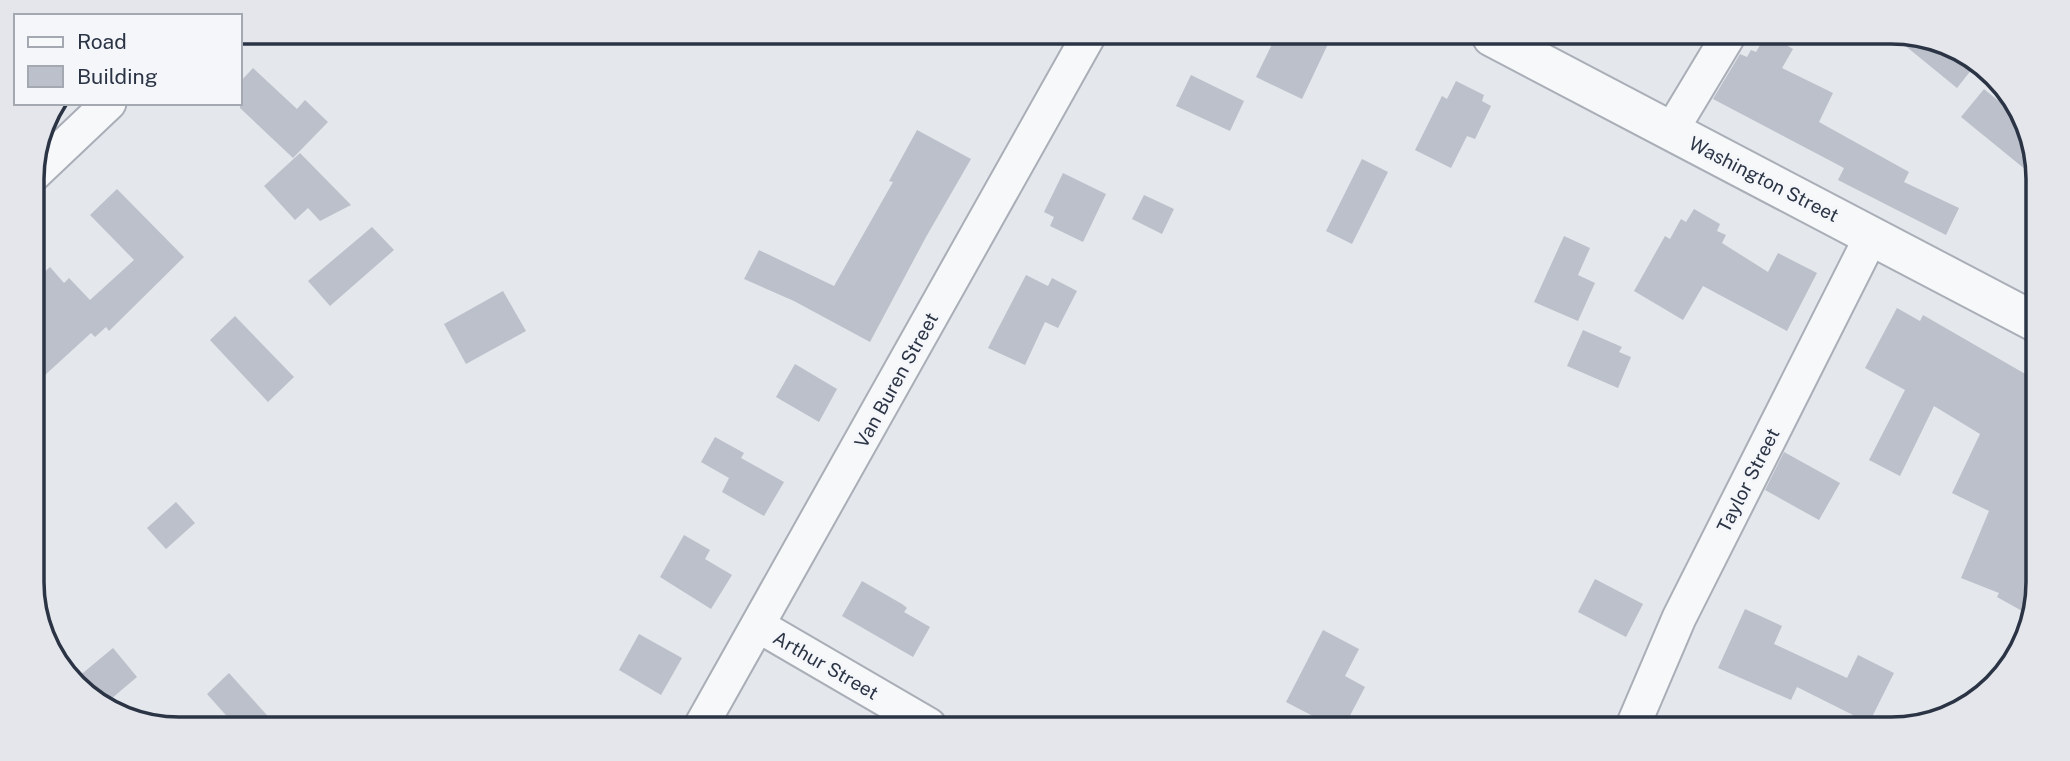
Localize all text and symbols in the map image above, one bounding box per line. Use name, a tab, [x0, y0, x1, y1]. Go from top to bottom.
legend	[14, 14, 242, 105]
text: Road	[77, 29, 127, 54]
text: Building	[77, 64, 158, 89]
street label: Washington Street	[1686, 132, 1842, 226]
street label: Van Buren Street	[850, 309, 942, 451]
street label: Taylor Street	[1712, 424, 1784, 536]
street label: Arthur Street	[770, 626, 882, 704]

